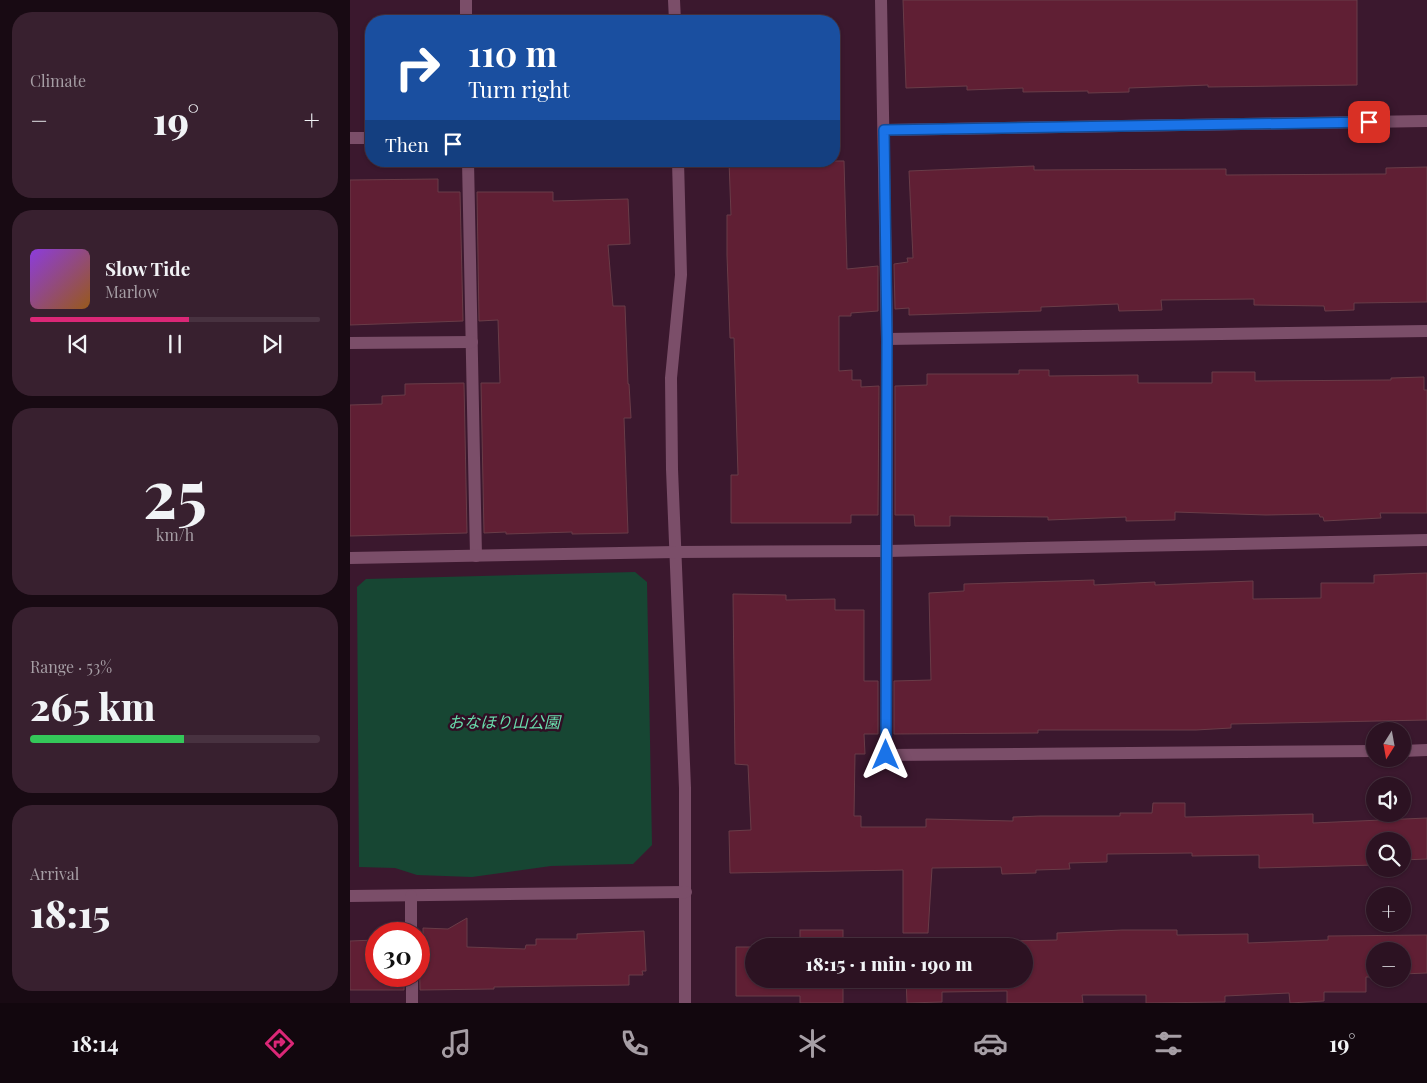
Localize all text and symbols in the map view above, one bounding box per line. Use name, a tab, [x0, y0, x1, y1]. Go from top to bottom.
text: 110 m	[468, 29, 557, 76]
icon: right	[385, 35, 450, 100]
text: Climate	[30, 70, 86, 91]
text: Turn right	[468, 74, 570, 104]
text: 19°	[153, 94, 199, 145]
text: −	[30, 101, 48, 138]
text: +	[304, 101, 320, 138]
pin	[1348, 101, 1390, 143]
icon: arrive	[1355, 108, 1383, 136]
icon: arrive	[439, 130, 467, 158]
text: Then	[385, 131, 429, 157]
text: Slow Tide	[105, 255, 190, 281]
text: Marlow	[105, 281, 159, 302]
icon: previous	[64, 330, 92, 358]
icon: pause	[161, 330, 189, 358]
icon: next	[258, 330, 286, 358]
text: 25	[143, 448, 207, 534]
text: km/h	[156, 524, 194, 545]
text: Range · 53%	[30, 656, 112, 677]
text: 265 km	[30, 680, 155, 731]
park label: おなほり山公園	[448, 711, 562, 732]
north arrow	[1366, 722, 1411, 768]
map controls	[1366, 722, 1411, 987]
position arrow	[859, 728, 911, 780]
button: sound	[1366, 777, 1411, 822]
button: search	[1366, 832, 1411, 877]
text: Arrival	[30, 863, 79, 884]
text: 18:15	[30, 887, 110, 938]
button: +	[1366, 887, 1411, 932]
speed limit sign: 30	[365, 922, 430, 987]
button: −	[1366, 942, 1411, 987]
text: 18:15 · 1 min · 190 m	[805, 950, 973, 976]
icon: directions	[262, 1026, 297, 1061]
icon: music	[439, 1026, 474, 1061]
icon: phone	[617, 1026, 652, 1061]
icon: climate	[795, 1026, 830, 1061]
icon: car	[973, 1026, 1008, 1061]
icon: filters	[1151, 1026, 1186, 1061]
text: 18:14	[71, 1028, 119, 1058]
text: 19°	[1329, 1028, 1355, 1058]

